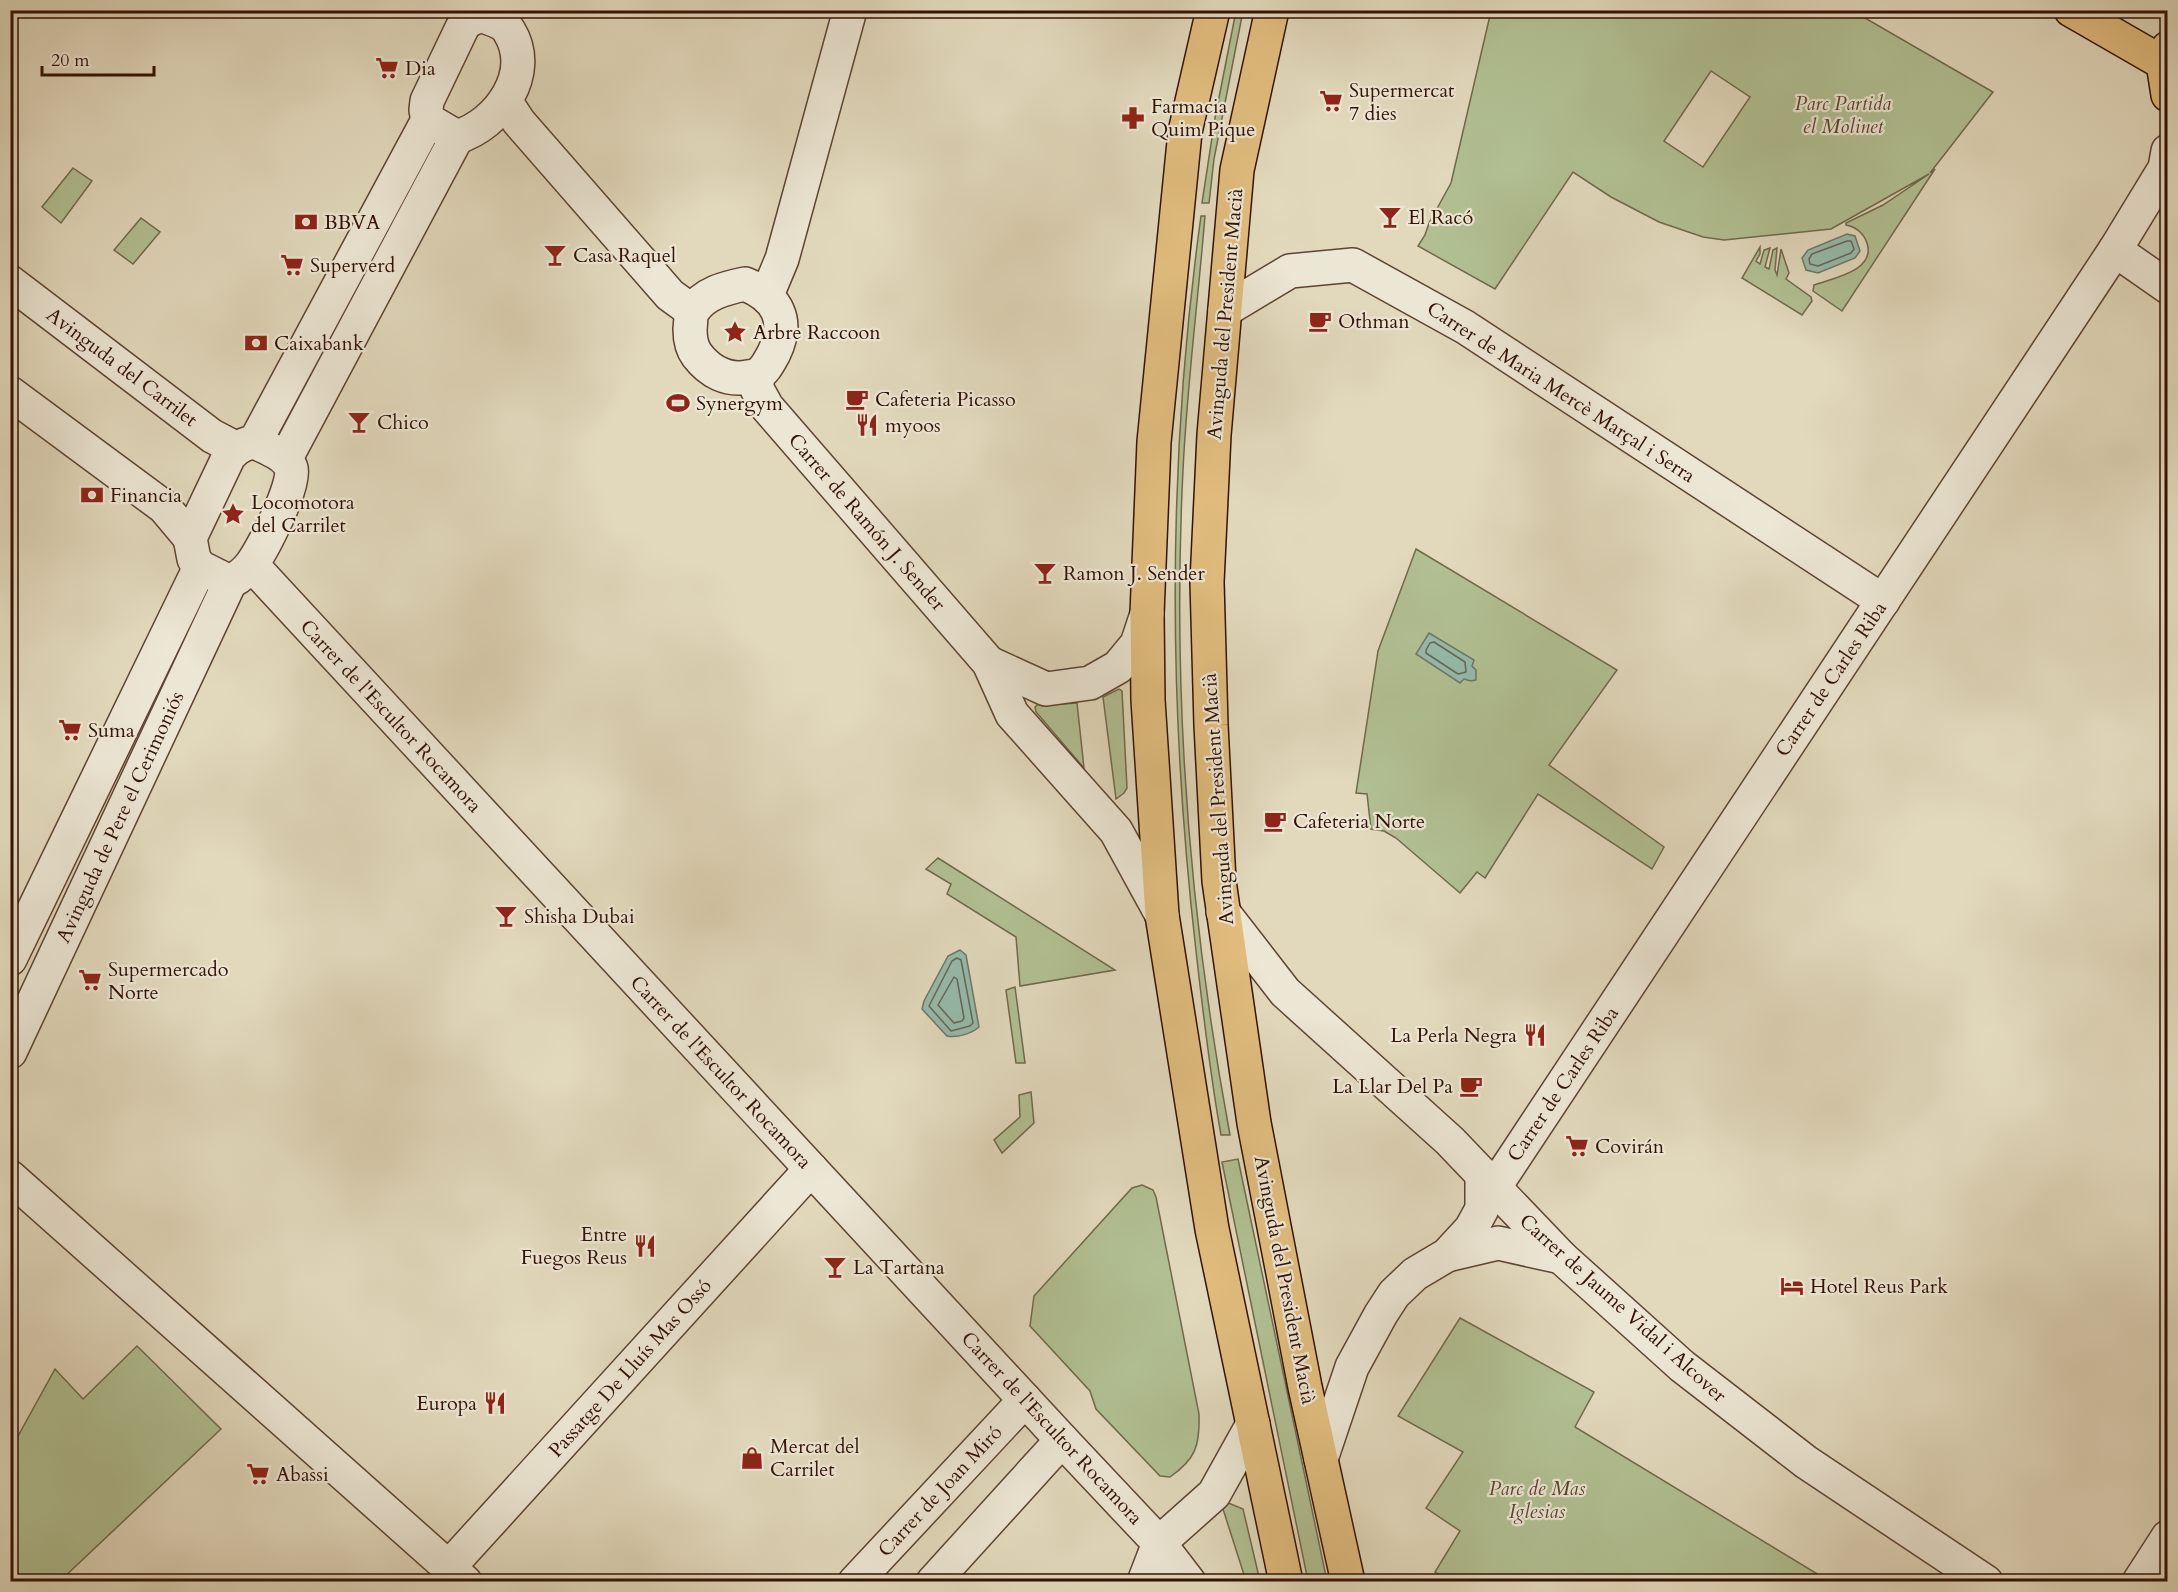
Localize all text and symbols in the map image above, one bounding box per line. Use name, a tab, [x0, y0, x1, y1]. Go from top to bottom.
scale bar	[42, 39, 154, 77]
text: 20 m	[51, 48, 90, 73]
supermarket icon: Dia	[374, 55, 400, 81]
place label: Dia	[405, 55, 436, 82]
place label: Supermercat 7 dies	[1349, 77, 1455, 127]
supermarket icon: Supermercat 7 dies	[1318, 88, 1344, 114]
park label: Parc Partida el Molinet	[1795, 90, 1891, 140]
place label: Farmacia Quim Pique	[1151, 93, 1255, 143]
pharmacy icon: Farmacia Quim Pique	[1120, 105, 1146, 131]
street label: Avinguda del President Macià	[1201, 187, 1249, 441]
bar icon: El Racó	[1377, 204, 1403, 230]
place label: El Racó	[1408, 204, 1473, 231]
bank icon: BBVA	[293, 209, 319, 235]
place label: BBVA	[324, 209, 381, 236]
bar icon: Casa Raquel	[542, 242, 568, 268]
place label: Casa Raquel	[573, 242, 676, 269]
supermarket icon: Superverd	[279, 252, 305, 278]
place label: Superverd	[310, 252, 396, 279]
street label: Carrer de Maria Mercè Marçal i Serra	[1422, 295, 1701, 489]
street label: Avinguda del Carrilet	[41, 301, 204, 433]
cafe icon: Othman	[1307, 308, 1333, 334]
place label: Othman	[1338, 308, 1410, 335]
place icon: Arbre Raccoon	[722, 319, 748, 345]
place label: Arbre Raccoon	[753, 319, 881, 346]
bank icon: Caixabank	[243, 330, 269, 356]
place label: Caixabank	[274, 330, 364, 357]
cafe icon: Cafeteria Picasso	[844, 386, 870, 412]
place label: Cafeteria Picasso	[875, 386, 1016, 413]
sports icon: Synergym	[665, 390, 691, 416]
place label: Synergym	[696, 390, 783, 417]
bar icon: Chico	[346, 409, 372, 435]
place label: Chico	[377, 409, 429, 436]
restaurant icon: myoos	[854, 412, 880, 438]
place label: myoos	[885, 412, 941, 439]
street label: Carrer de Ramón J. Sender	[782, 427, 952, 617]
bank icon: Financia	[79, 482, 105, 508]
place label: Financia	[110, 482, 182, 509]
place label: Locomotora del Carrilet	[251, 489, 355, 539]
place icon: Locomotora del Carrilet	[220, 501, 246, 527]
bar icon: Ramon J. Sender	[1032, 560, 1058, 586]
place label: Ramon J. Sender	[1063, 560, 1205, 587]
street label: Carrer de Carles Riba	[1769, 596, 1893, 762]
street label: Carrer de l'Escultor Rocamora	[294, 614, 488, 819]
street label: Avinguda del President Macià	[1196, 672, 1240, 926]
street label: Avinguda de Pere el Cerimoniós	[50, 687, 190, 947]
supermarket icon: Suma	[57, 717, 83, 743]
place label: Suma	[88, 717, 135, 744]
cafe icon: Cafeteria Norte	[1262, 808, 1288, 834]
place label: Cafeteria Norte	[1293, 808, 1425, 835]
bar icon: Shisha Dubai	[493, 903, 519, 929]
place label: Shisha Dubai	[524, 903, 635, 930]
place label: Supermercado Norte	[108, 956, 229, 1006]
supermarket icon: Supermercado Norte	[77, 967, 103, 993]
street label: Carrer de l'Escultor Rocamora	[624, 970, 818, 1175]
street label: Carrer de Carles Riba	[1501, 1001, 1625, 1167]
place label: La Perla Negra	[1390, 1022, 1517, 1049]
restaurant icon: La Perla Negra	[1522, 1022, 1548, 1048]
place label: La Llar Del Pa	[1332, 1073, 1453, 1100]
cafe icon: La Llar Del Pa	[1458, 1073, 1484, 1099]
supermarket icon: Covirán	[1564, 1133, 1590, 1159]
place label: Covirán	[1595, 1133, 1665, 1160]
street label: Avinguda del President Macià	[1248, 1153, 1322, 1407]
street label: Carrer de Jaume Vidal i Alcover	[1514, 1208, 1733, 1409]
place label: Entre Fuegos Reus	[521, 1221, 627, 1271]
restaurant icon: Entre Fuegos Reus	[632, 1233, 658, 1259]
bar icon: La Tartana	[822, 1254, 848, 1280]
place label: La Tartana	[853, 1254, 945, 1281]
street label: Passatge De Lluís Mas Ossó	[542, 1273, 718, 1463]
hotel icon: Hotel Reus Park	[1779, 1273, 1805, 1299]
place label: Hotel Reus Park	[1810, 1273, 1948, 1300]
street label: Carrer de l'Escultor Rocamora	[955, 1326, 1149, 1531]
place label: Europa	[416, 1390, 477, 1417]
restaurant icon: Europa	[482, 1390, 508, 1416]
street label: Carrer de Joan Miró	[872, 1419, 1008, 1563]
place label: Mercat del Carrilet	[770, 1433, 859, 1483]
shop icon: Mercat del Carrilet	[739, 1445, 765, 1471]
supermarket icon: Abassi	[245, 1461, 271, 1487]
place label: Abassi	[276, 1461, 329, 1488]
park label: Parc de Mas Iglesias	[1489, 1475, 1586, 1525]

